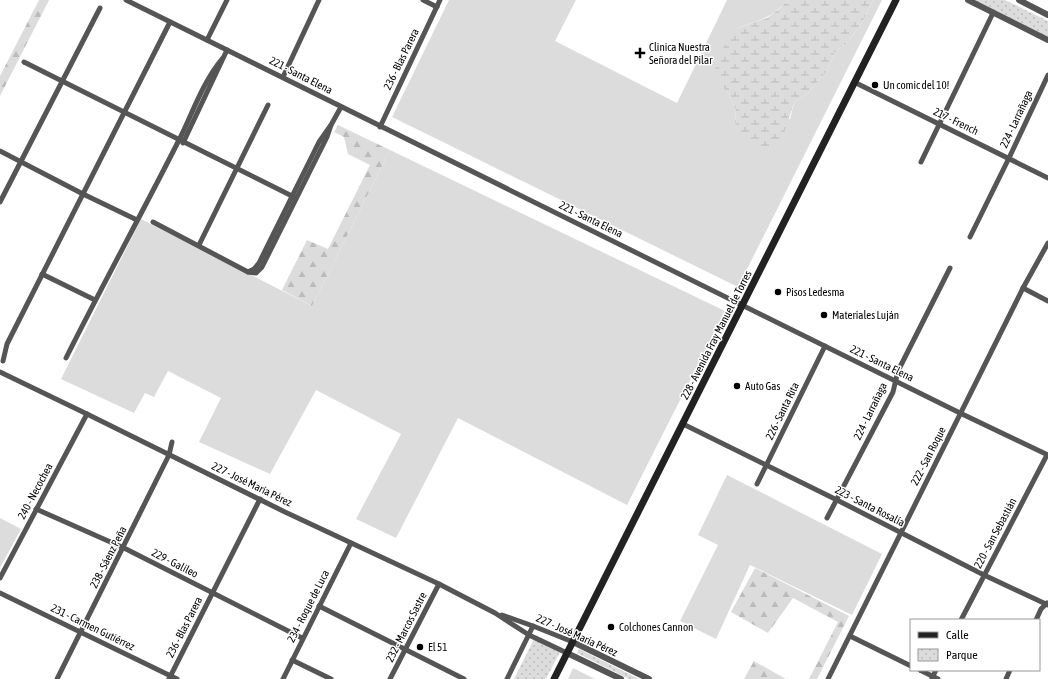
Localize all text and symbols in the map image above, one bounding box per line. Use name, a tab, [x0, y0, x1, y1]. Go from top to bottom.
street label: 236 - Blas Parera	[381, 26, 421, 92]
place label: Clinica Nuestra Señora del Pilar	[649, 41, 713, 66]
marker: Clinica Nuestra Señora del Pilar	[634, 47, 646, 59]
street label: 221 - Santa Elena	[268, 54, 334, 96]
place label: Un comic del 10!	[883, 79, 950, 91]
marker: Un comic del 10!	[870, 80, 880, 90]
street label: 224 - Larrañaga	[997, 88, 1035, 150]
street label: 217 - French	[932, 105, 980, 137]
street label: 221 - Santa Elena	[557, 198, 625, 240]
street label: 228 - Avenida Fray Manuel de Torres	[678, 268, 754, 402]
place label: Pisos Ledesma	[786, 286, 844, 298]
marker: Pisos Ledesma	[773, 287, 783, 297]
place label: Materiales Luján	[832, 309, 899, 321]
marker: Materiales Luján	[819, 310, 829, 320]
street label: 221 - Santa Elena	[848, 342, 916, 384]
place label: Auto Gas	[745, 380, 780, 392]
street label: 226 - Santa Rita	[763, 380, 801, 442]
street label: 224 - Larrañaga	[851, 380, 889, 442]
marker: Auto Gas	[732, 381, 742, 391]
street label: 222 - San Roque	[908, 425, 948, 487]
street label: 227 - José María Pérez	[210, 459, 294, 509]
street label: 240 - Necochea	[15, 461, 55, 521]
street label: 223 - Santa Rosalía	[833, 483, 907, 529]
street label: 220 - San Sebastián	[971, 496, 1019, 570]
street label: 238 - Sáenz Peña	[87, 524, 129, 590]
street label: 229 - Galileo	[150, 546, 200, 580]
street label: 234 - Roque de Luca	[285, 568, 331, 644]
street label: 232 - Marcos Sastre	[383, 590, 429, 664]
street label: 236 - Blas Parera	[164, 595, 204, 659]
street label: 231 - Carmen Gutiérrez	[49, 602, 137, 652]
street label: 227 - José María Pérez	[534, 612, 620, 658]
legend	[910, 619, 1040, 671]
place label: Colchones Cannon	[619, 621, 693, 633]
marker: Colchones Cannon	[606, 622, 616, 632]
text: Calle	[946, 628, 969, 642]
place label: El 51	[428, 641, 447, 653]
marker: El 51	[415, 642, 425, 652]
text: Parque	[946, 648, 978, 662]

